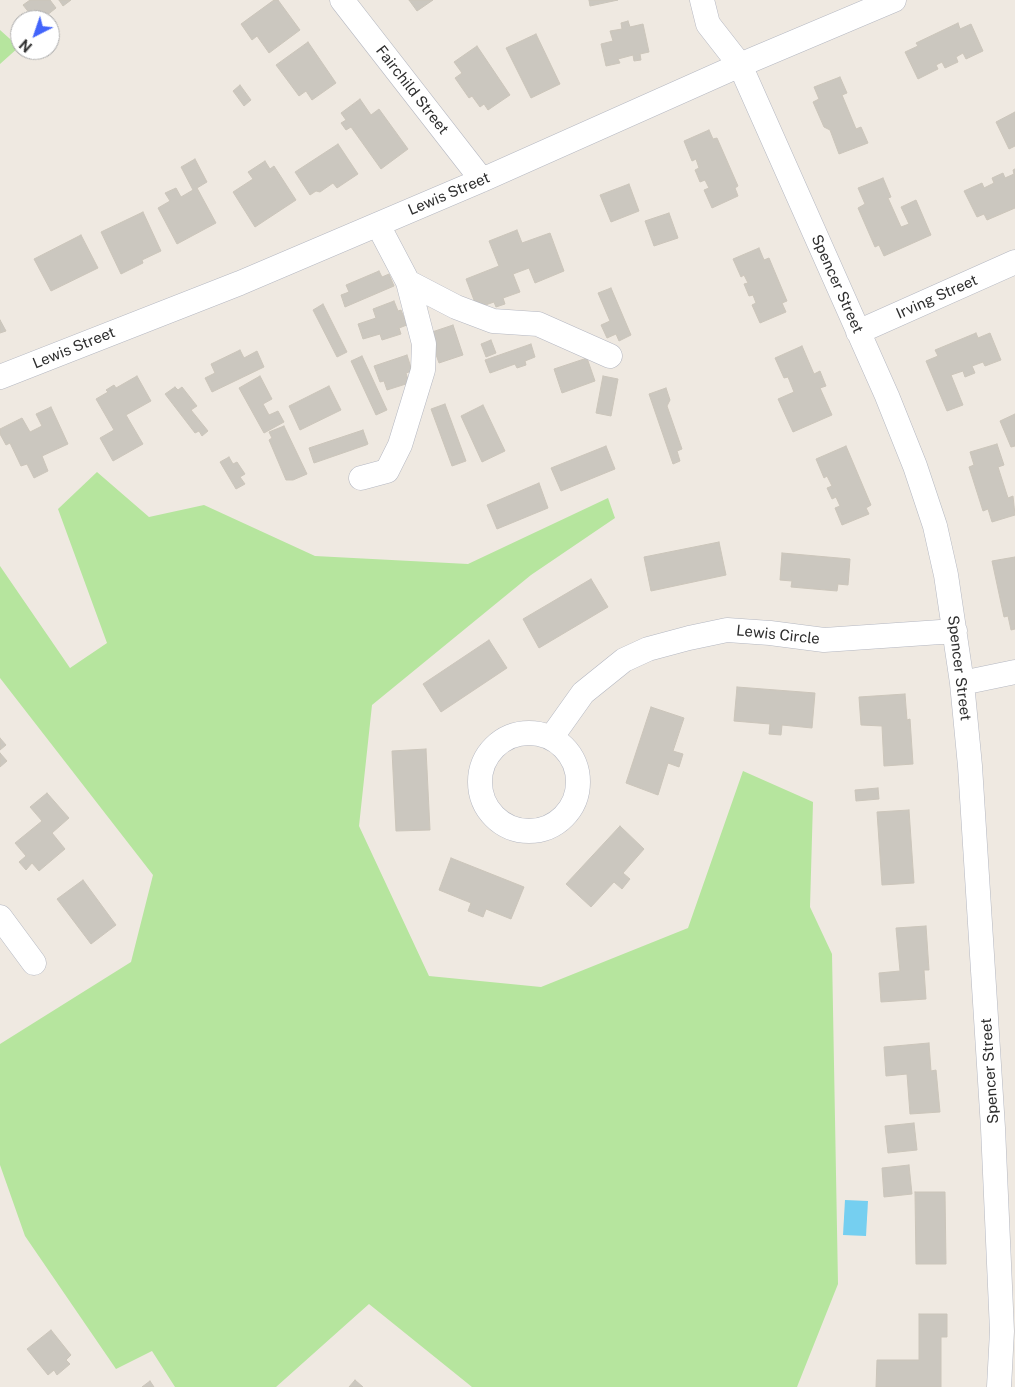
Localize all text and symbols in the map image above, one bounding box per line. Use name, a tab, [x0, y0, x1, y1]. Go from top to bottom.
north arrow	[10, 10, 60, 60]
text: N	[16, 36, 35, 55]
street label: Fairchild Street	[372, 42, 452, 138]
street label: Lewis Street	[405, 169, 493, 219]
street label: Spencer Street	[807, 232, 867, 336]
street label: Irving Street	[894, 271, 980, 323]
street label: Lewis Street	[30, 323, 118, 373]
street label: Spencer Street	[944, 614, 974, 722]
street label: Lewis Circle	[735, 622, 821, 648]
street label: Spencer Street	[977, 1017, 1003, 1125]

